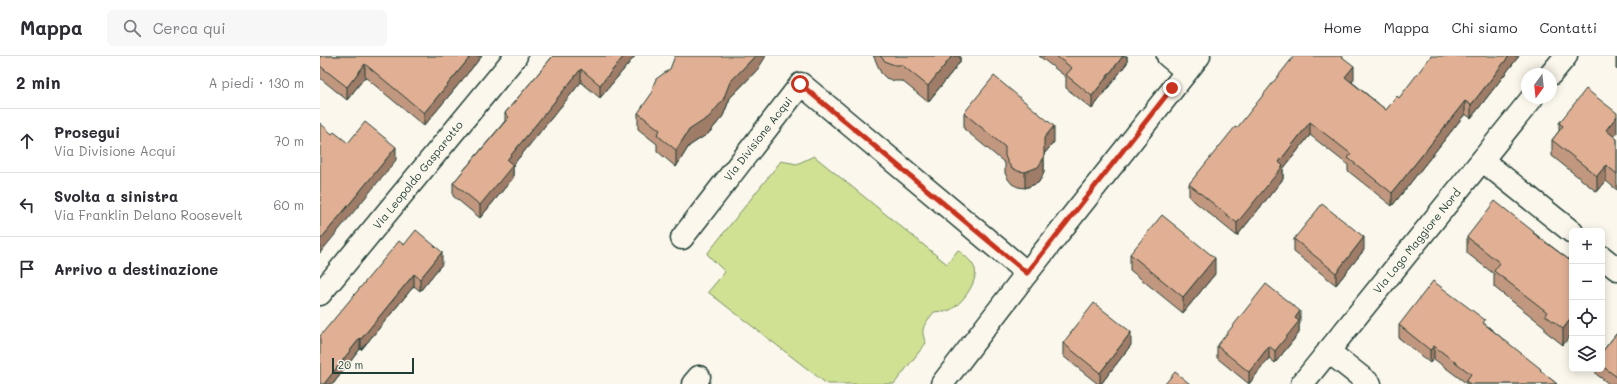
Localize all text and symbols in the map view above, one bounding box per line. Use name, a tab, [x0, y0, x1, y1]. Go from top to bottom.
search box	[107, 10, 387, 46]
text: Mappa	[20, 15, 83, 40]
icon: search	[121, 17, 143, 39]
text: Cerca qui	[153, 18, 226, 38]
text: Home	[1324, 18, 1362, 37]
text: Mappa	[1384, 18, 1430, 37]
text: Chi siamo	[1452, 18, 1517, 37]
text: Contatti	[1539, 18, 1597, 37]
north arrow	[1521, 68, 1557, 104]
text: 2 min	[16, 71, 61, 93]
text: A piedi · 130 m	[209, 74, 304, 91]
route start	[791, 75, 809, 93]
route end	[1163, 79, 1181, 97]
street label: Via Divisione Acqui	[720, 93, 795, 184]
street label: Via Leopoldo Gasparotto	[369, 117, 466, 232]
text: Prosegui	[54, 122, 120, 142]
icon: ahead	[16, 130, 38, 152]
text: 70 m	[274, 132, 304, 149]
text: Via Divisione Acqui	[54, 142, 176, 159]
street label: Via Lago Maggiore Nord	[1370, 185, 1464, 296]
text: Svolta a sinistra	[54, 186, 178, 206]
icon: left	[16, 194, 38, 216]
text: 60 m	[274, 196, 304, 213]
text: Via Franklin Delano Roosevelt	[54, 206, 243, 223]
map controls	[1569, 228, 1605, 372]
button: +	[1569, 228, 1605, 264]
icon: arrive	[16, 258, 38, 280]
text: Arrivo a destinazione	[54, 259, 218, 279]
button: −	[1569, 264, 1605, 300]
button: locate	[1569, 300, 1605, 336]
button: layers	[1569, 336, 1605, 372]
scale bar	[332, 356, 414, 375]
text: 20 m	[338, 357, 363, 372]

